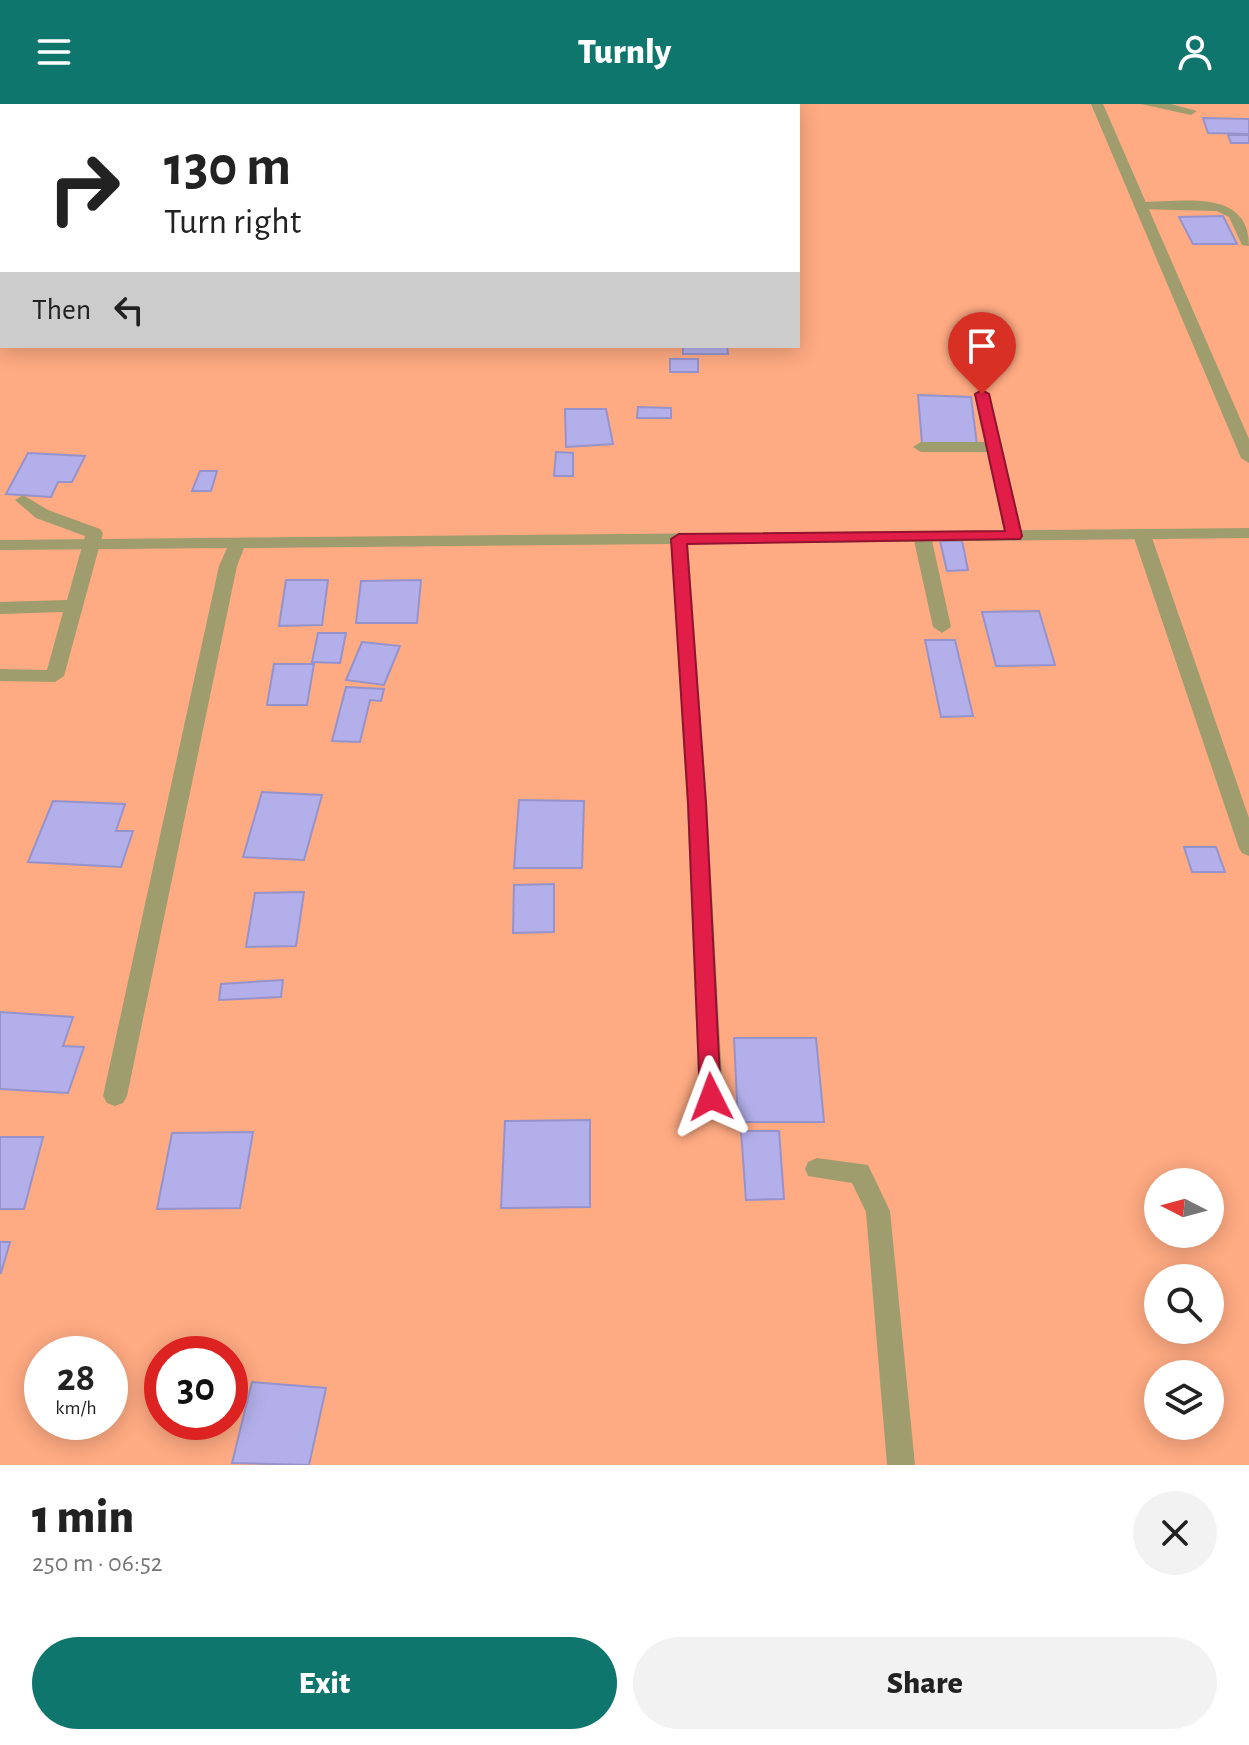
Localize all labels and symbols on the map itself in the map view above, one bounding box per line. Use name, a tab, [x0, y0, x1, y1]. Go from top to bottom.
pin	[948, 312, 1016, 394]
position arrow	[669, 1055, 753, 1139]
north arrow	[1144, 1168, 1224, 1248]
speed limit sign: 30	[144, 1336, 248, 1440]

